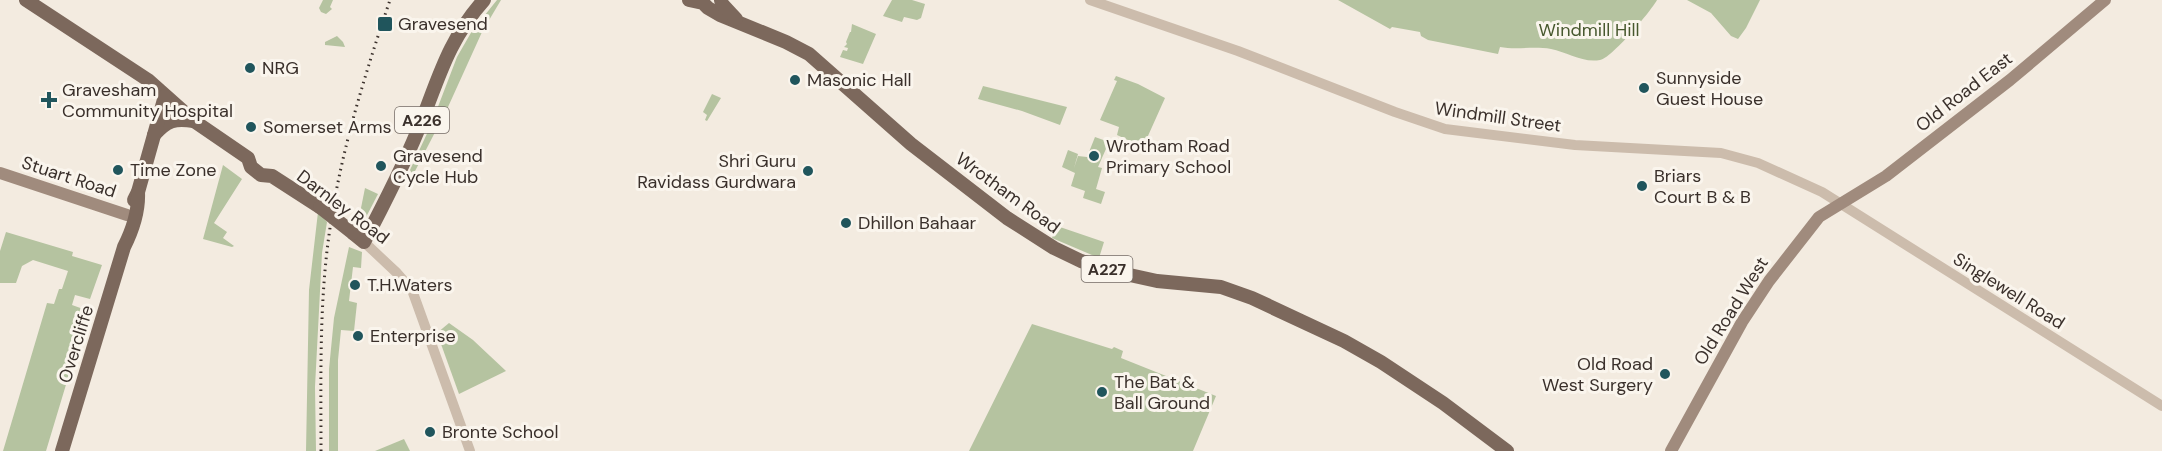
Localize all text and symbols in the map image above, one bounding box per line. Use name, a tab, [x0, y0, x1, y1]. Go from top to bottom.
place label: Gravesend	[398, 12, 488, 36]
marker: Gravesend	[376, 15, 394, 33]
park label: Windmill Hill	[1538, 18, 1640, 42]
street label: Old Road East	[1911, 47, 2017, 137]
place label: NRG	[262, 56, 299, 80]
marker: NRG	[243, 61, 257, 75]
place label: Sunnyside Guest House	[1656, 66, 1763, 111]
place label: Masonic Hall	[807, 68, 911, 92]
marker: Masonic Hall	[788, 73, 802, 87]
place label: Gravesham Community Hospital	[62, 78, 233, 123]
marker: Sunnyside Guest House	[1637, 81, 1651, 95]
marker: Gravesham Community Hospital	[40, 91, 58, 109]
street label: Windmill Street	[1433, 96, 1563, 138]
road number: A226	[395, 107, 449, 133]
place label: Somerset Arms	[263, 115, 392, 139]
marker: Somerset Arms	[244, 120, 258, 134]
place label: Wrotham Road Primary School	[1106, 134, 1231, 179]
place label: Gravesend Cycle Hub	[393, 144, 483, 189]
street label: Wrotham Road	[951, 147, 1065, 239]
place label: Shri Guru Ravidass Gurdwara	[637, 149, 796, 194]
marker: Wrotham Road Primary School	[1087, 149, 1101, 163]
street label: Stuart Road	[19, 150, 119, 204]
place label: Time Zone	[130, 158, 216, 182]
marker: Gravesend Cycle Hub	[374, 159, 388, 173]
marker: Time Zone	[111, 163, 125, 177]
street label: Darnley Road	[292, 164, 394, 250]
marker: Shri Guru Ravidass Gurdwara	[801, 164, 815, 178]
place label: Briars Court B & B	[1654, 164, 1751, 209]
marker: Briars Court B & B	[1635, 179, 1649, 193]
place label: Dhillon Bahaar	[858, 211, 976, 235]
marker: Dhillon Bahaar	[839, 216, 853, 230]
street label: Singlewell Road	[1949, 247, 2069, 335]
street label: Old Road West	[1688, 252, 1774, 370]
road number: A227	[1082, 256, 1132, 282]
place label: T.H.Waters	[367, 273, 453, 297]
marker: T.H.Waters	[348, 278, 362, 292]
street label: Overcliffe	[53, 302, 99, 386]
place label: Enterprise	[370, 324, 456, 348]
marker: Enterprise	[351, 329, 365, 343]
place label: Old Road West Surgery	[1542, 352, 1653, 397]
marker: Old Road West Surgery	[1658, 367, 1672, 381]
place label: The Bat & Ball Ground	[1114, 370, 1210, 415]
marker: The Bat & Ball Ground	[1095, 385, 1109, 399]
place label: Bronte School	[442, 420, 558, 444]
marker: Bronte School	[423, 425, 437, 439]

